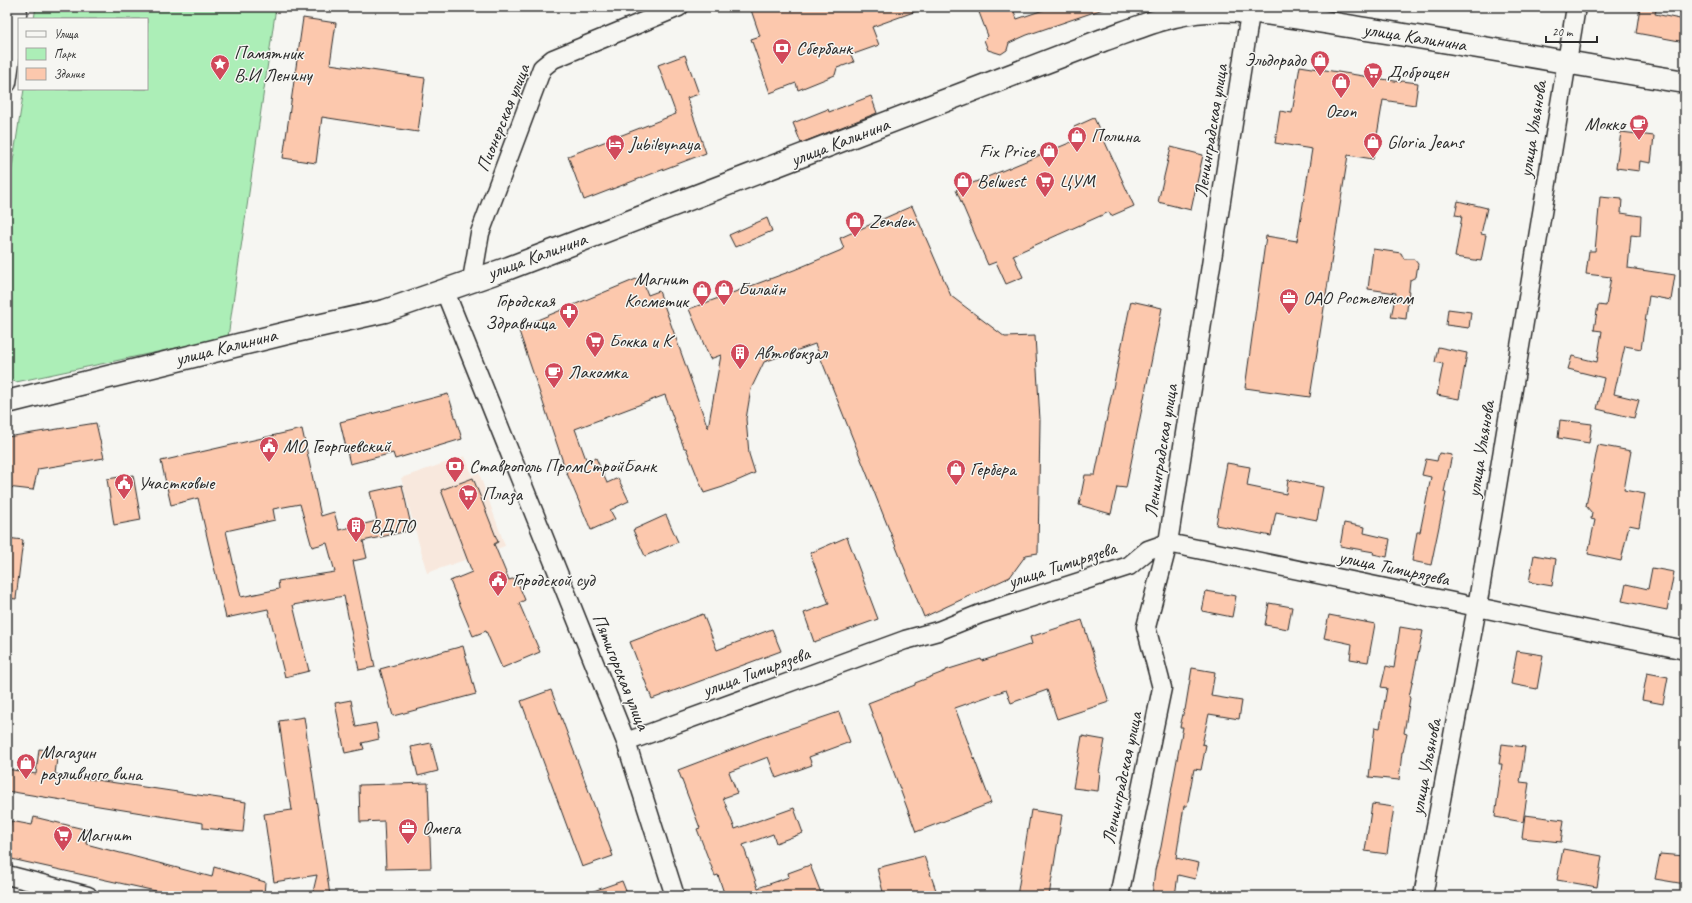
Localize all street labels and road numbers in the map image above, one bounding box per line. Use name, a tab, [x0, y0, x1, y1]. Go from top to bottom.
street label: улица Калинина	[1361, 17, 1470, 57]
street label: Пионерская улица	[471, 60, 536, 175]
street label: Ленинградская улица	[1189, 61, 1234, 199]
street label: улица Ульянова	[1513, 77, 1553, 180]
street label: улица Калинина	[786, 112, 894, 172]
street label: улица Калинина	[483, 226, 591, 285]
street label: улица Калинина	[172, 322, 281, 371]
street label: Ленинградская улица	[1139, 381, 1184, 519]
street label: улица Ульянова	[1461, 397, 1501, 500]
street label: улица Тимирязева	[1004, 536, 1120, 594]
street label: улица Тимирязева	[1336, 544, 1453, 592]
street label: Пятигорская улица	[587, 610, 656, 735]
street label: улица Тимирязева	[698, 641, 814, 703]
street label: Ленинградская улица	[1096, 708, 1148, 846]
street label: улица Ульянова	[1405, 715, 1447, 818]

